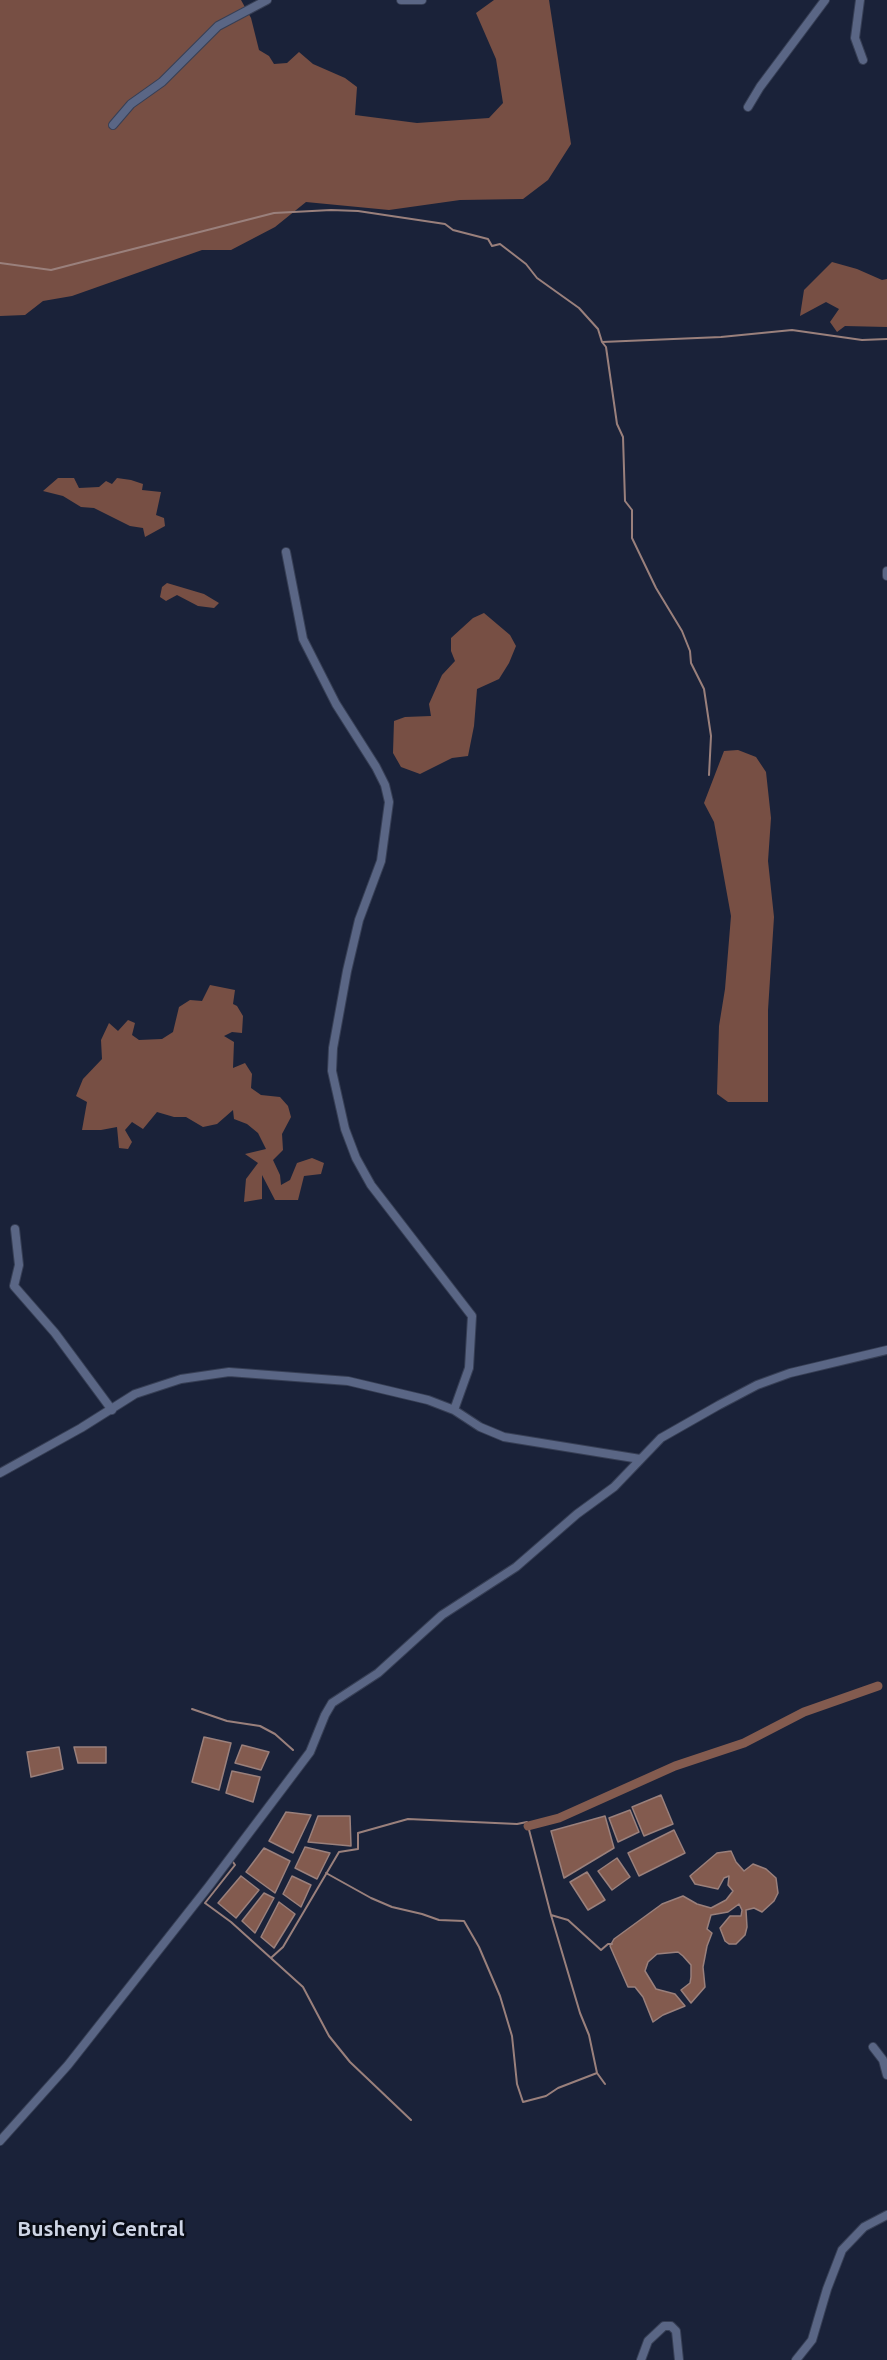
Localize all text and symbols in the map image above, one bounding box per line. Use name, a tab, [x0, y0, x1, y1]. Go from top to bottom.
district label: Bushenyi Central	[17, 2216, 185, 2242]

